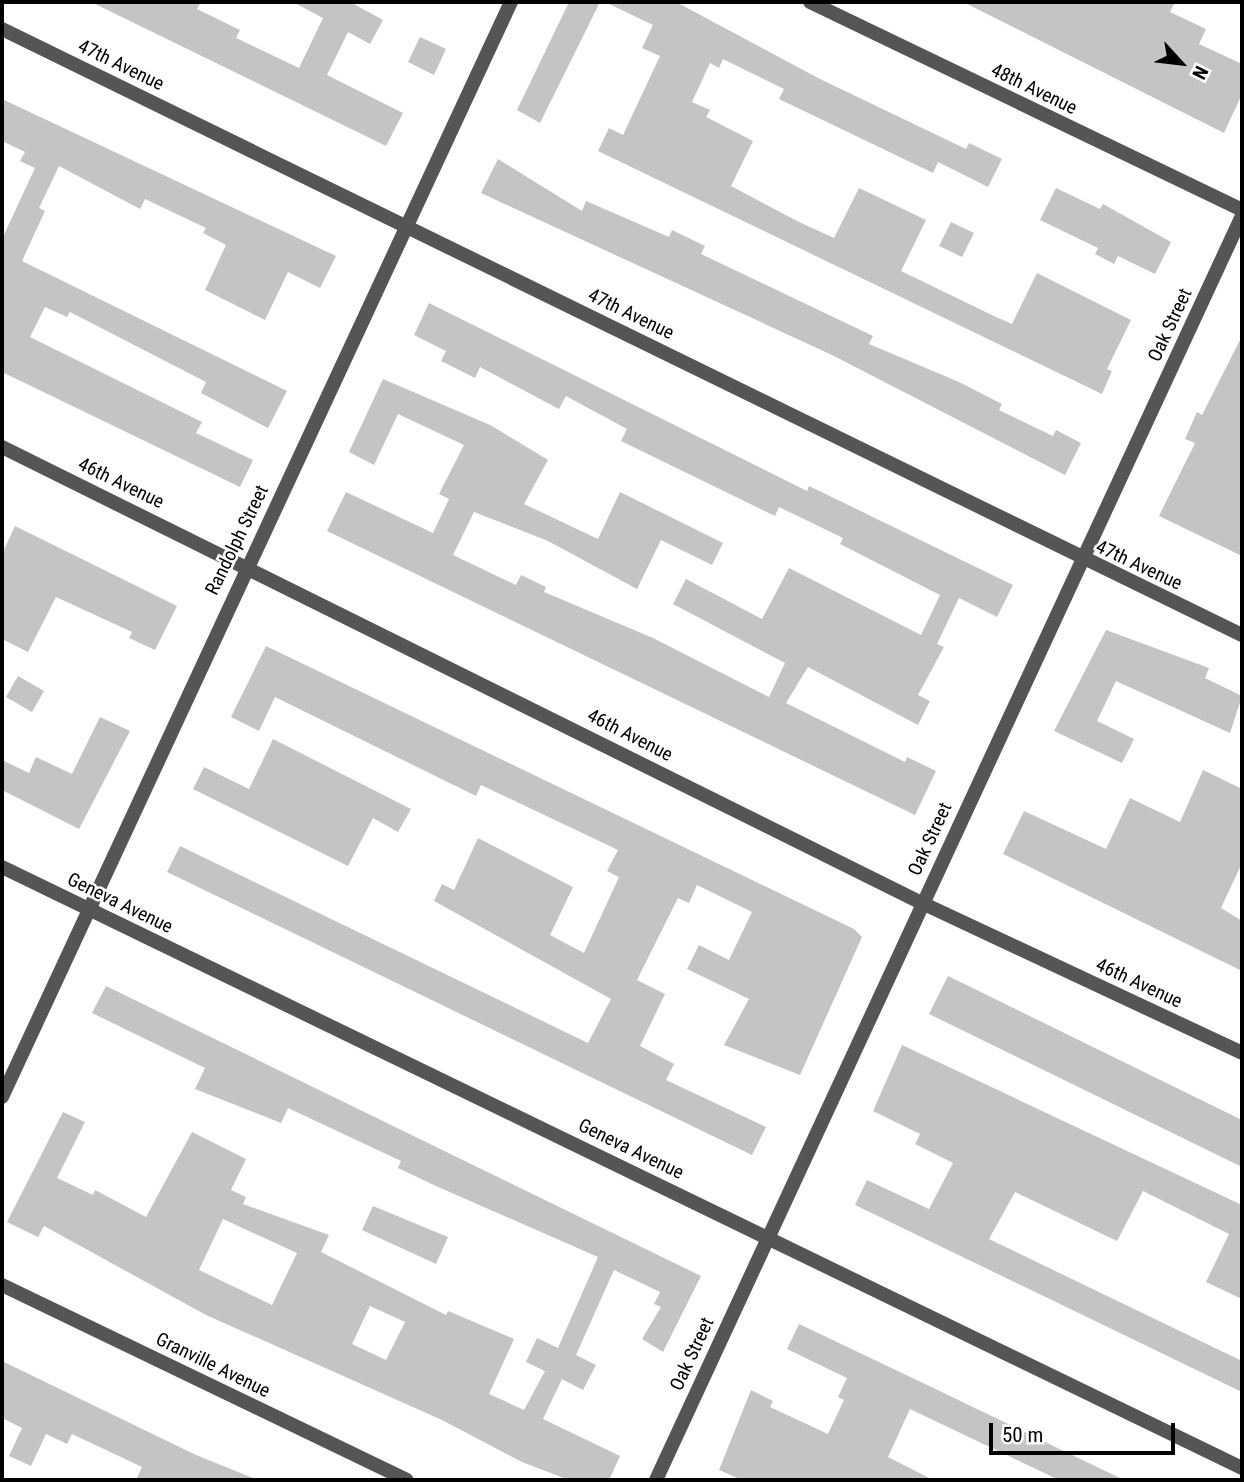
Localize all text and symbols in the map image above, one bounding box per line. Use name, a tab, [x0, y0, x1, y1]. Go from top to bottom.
north arrow	[1146, 28, 1216, 98]
street label: 47th Avenue	[74, 34, 168, 96]
street label: 48th Avenue	[987, 58, 1081, 120]
text: N	[1187, 62, 1213, 83]
street label: 47th Avenue	[584, 283, 678, 345]
street label: Oak Street	[1143, 285, 1197, 365]
street label: 46th Avenue	[74, 452, 168, 514]
street label: Randolph Street	[201, 481, 273, 599]
street label: 47th Avenue	[1092, 535, 1186, 595]
street label: 46th Avenue	[584, 704, 676, 766]
street label: Oak Street	[903, 799, 957, 879]
street label: Geneva Avenue	[64, 868, 176, 938]
street label: 46th Avenue	[1092, 953, 1186, 1013]
street label: Geneva Avenue	[575, 1114, 687, 1184]
street label: Oak Street	[665, 1314, 719, 1394]
street label: Granville Avenue	[152, 1328, 274, 1402]
scale bar	[992, 1408, 1178, 1452]
text: 50 m	[1002, 1423, 1043, 1447]

